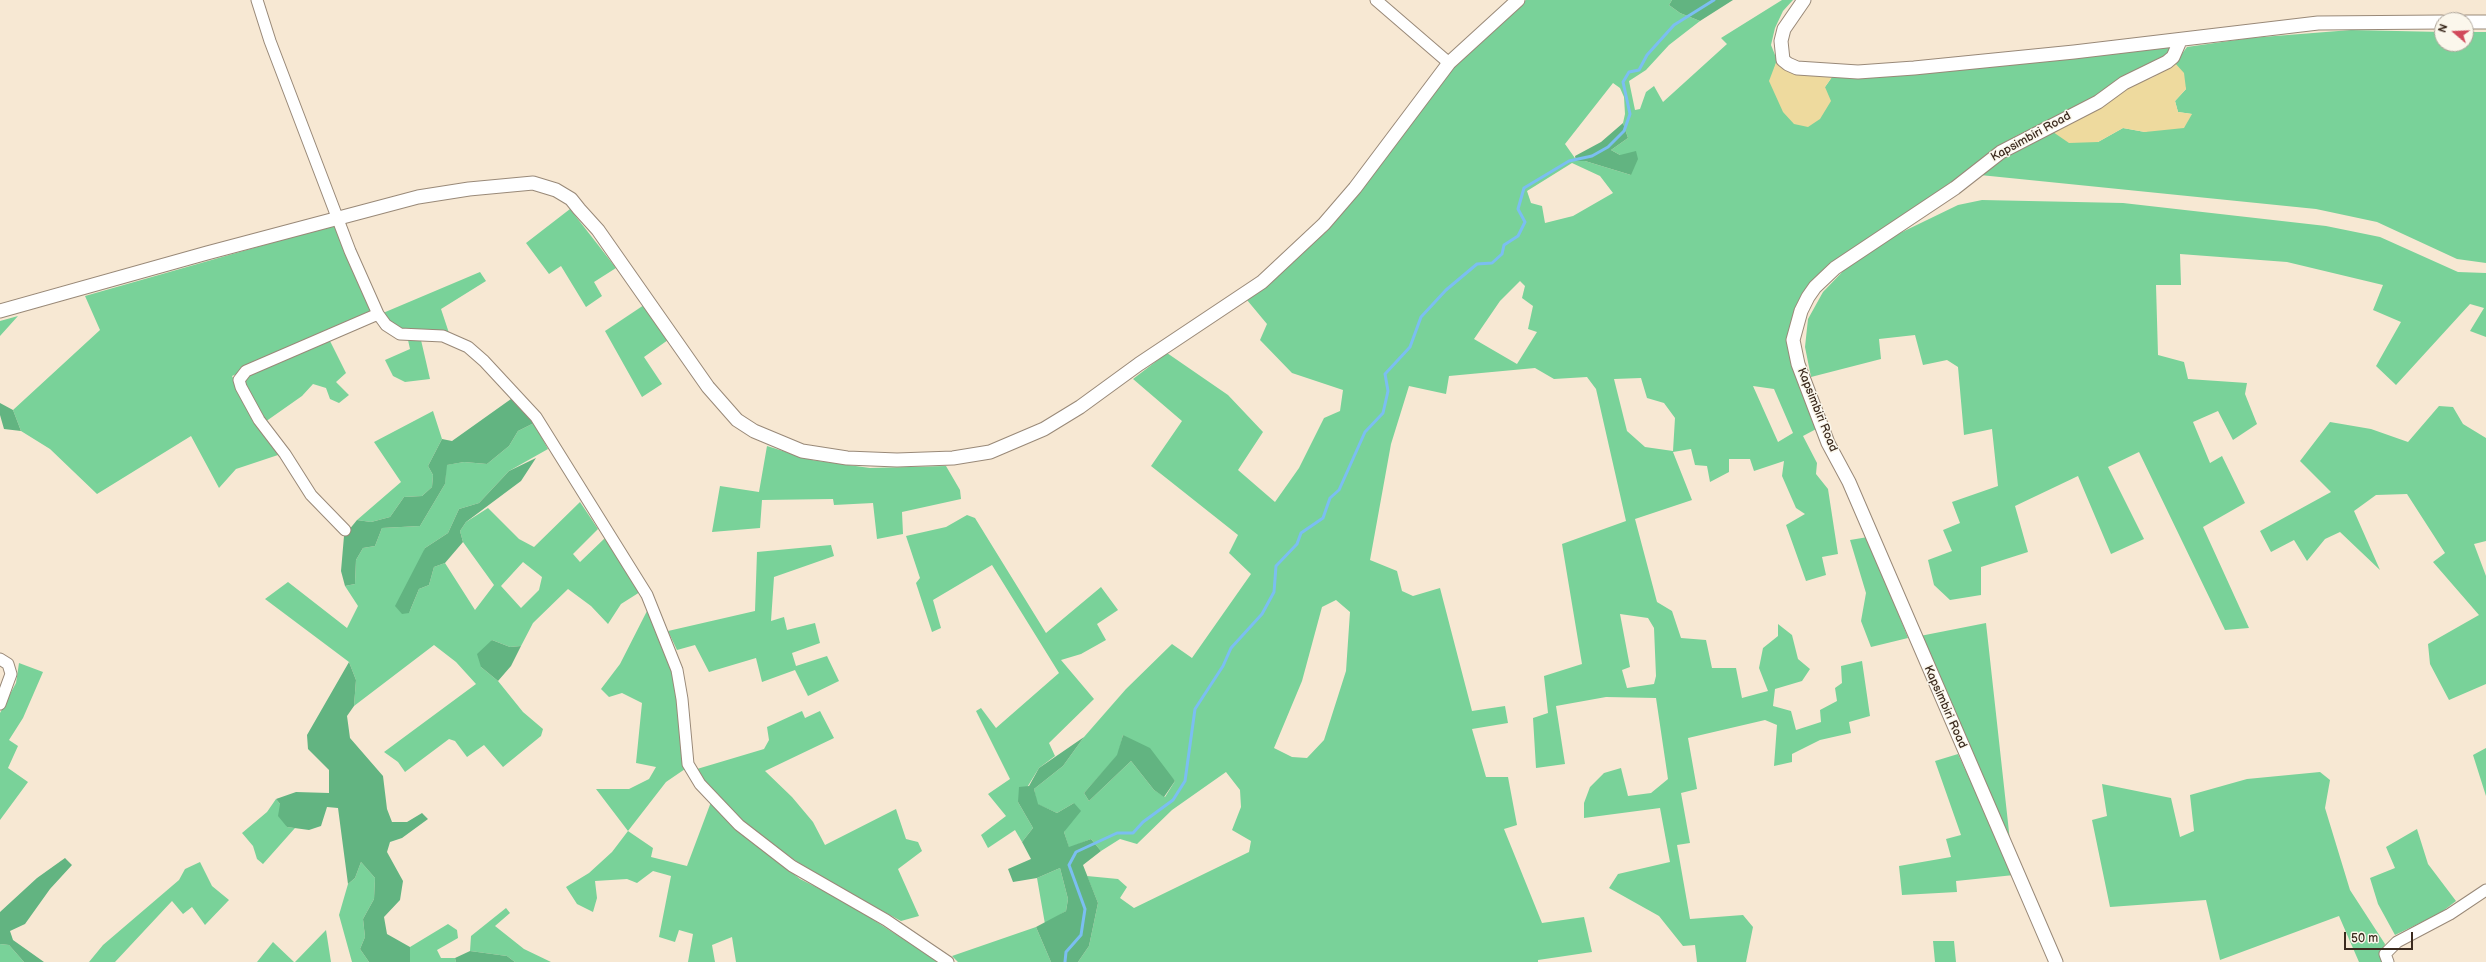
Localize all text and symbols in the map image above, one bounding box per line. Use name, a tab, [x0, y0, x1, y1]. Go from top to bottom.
north arrow	[2434, 12, 2474, 52]
text: N	[2436, 22, 2451, 34]
street label: Kapsimbiri Road	[1989, 109, 2073, 165]
street label: Kapsimbiri Road	[1794, 366, 1840, 454]
street label: Kapsimbiri Road	[1920, 663, 1970, 751]
scale bar	[2346, 924, 2415, 950]
text: 50 m	[2351, 931, 2378, 946]

